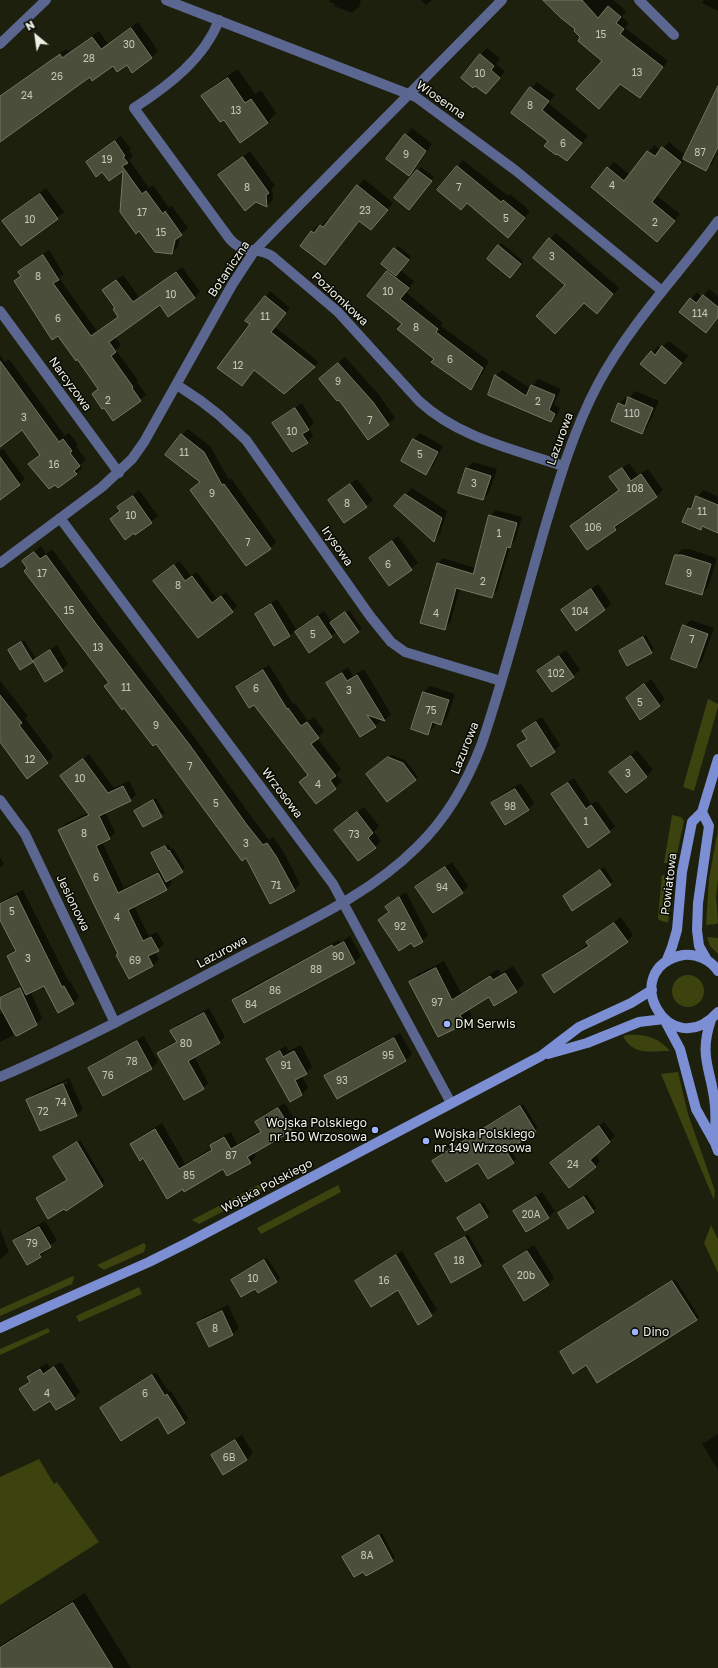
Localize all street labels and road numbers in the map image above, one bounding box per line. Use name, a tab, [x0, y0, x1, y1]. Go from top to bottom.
street label: Wiosenna	[414, 78, 468, 122]
street label: Botaniczna	[205, 238, 253, 300]
street label: Poziomkowa	[309, 269, 371, 329]
street label: Narcyzowa	[46, 354, 94, 414]
street label: Lazurowa	[544, 411, 576, 467]
street label: Irysowa	[318, 523, 356, 569]
street label: Lazurowa	[448, 720, 482, 776]
street label: Wrzosowa	[258, 765, 306, 821]
street label: Powiatowa	[658, 852, 680, 916]
street label: Jesionowa	[53, 872, 93, 934]
street label: Lazurowa	[194, 933, 250, 971]
street label: Wojska Polskiego	[219, 1156, 315, 1216]

